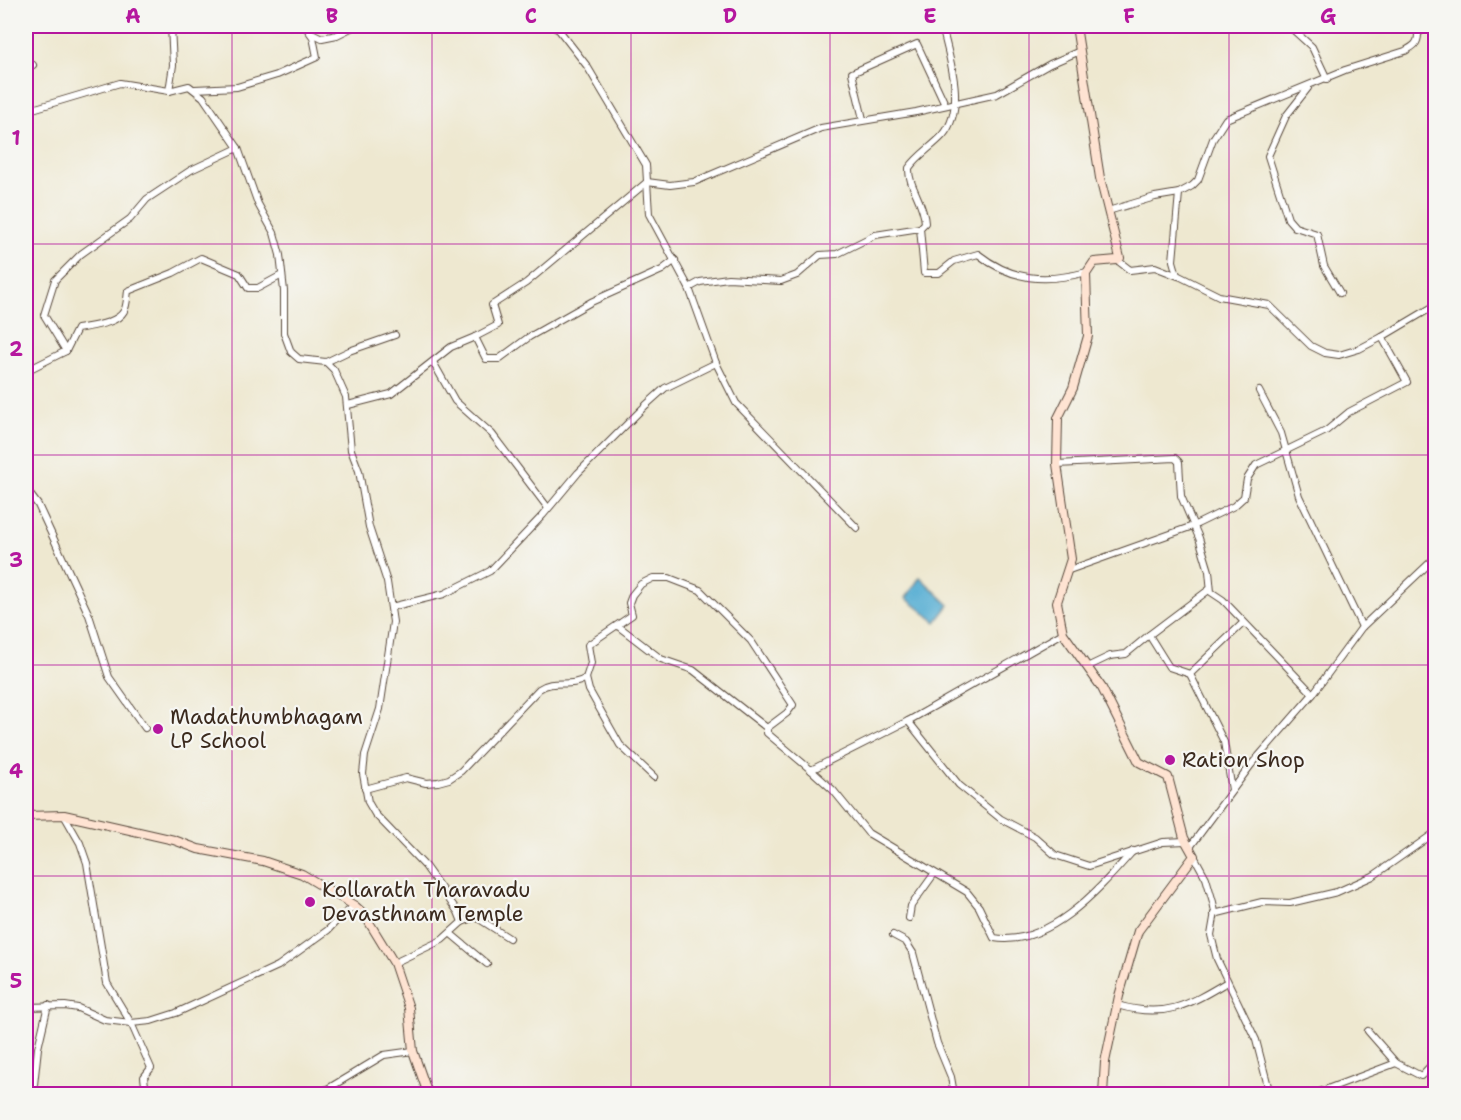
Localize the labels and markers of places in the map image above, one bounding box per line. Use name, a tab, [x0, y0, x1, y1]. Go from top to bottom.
place label: Madathumbhagam LP School	[170, 703, 363, 755]
marker: Madathumbhagam LP School	[151, 722, 165, 736]
place label: Ration Shop	[1182, 746, 1305, 774]
marker: Ration Shop	[1163, 753, 1177, 767]
place label: Kollarath Tharavadu Devasthnam Temple	[322, 876, 530, 928]
marker: Kollarath Tharavadu Devasthnam Temple	[303, 895, 317, 909]

